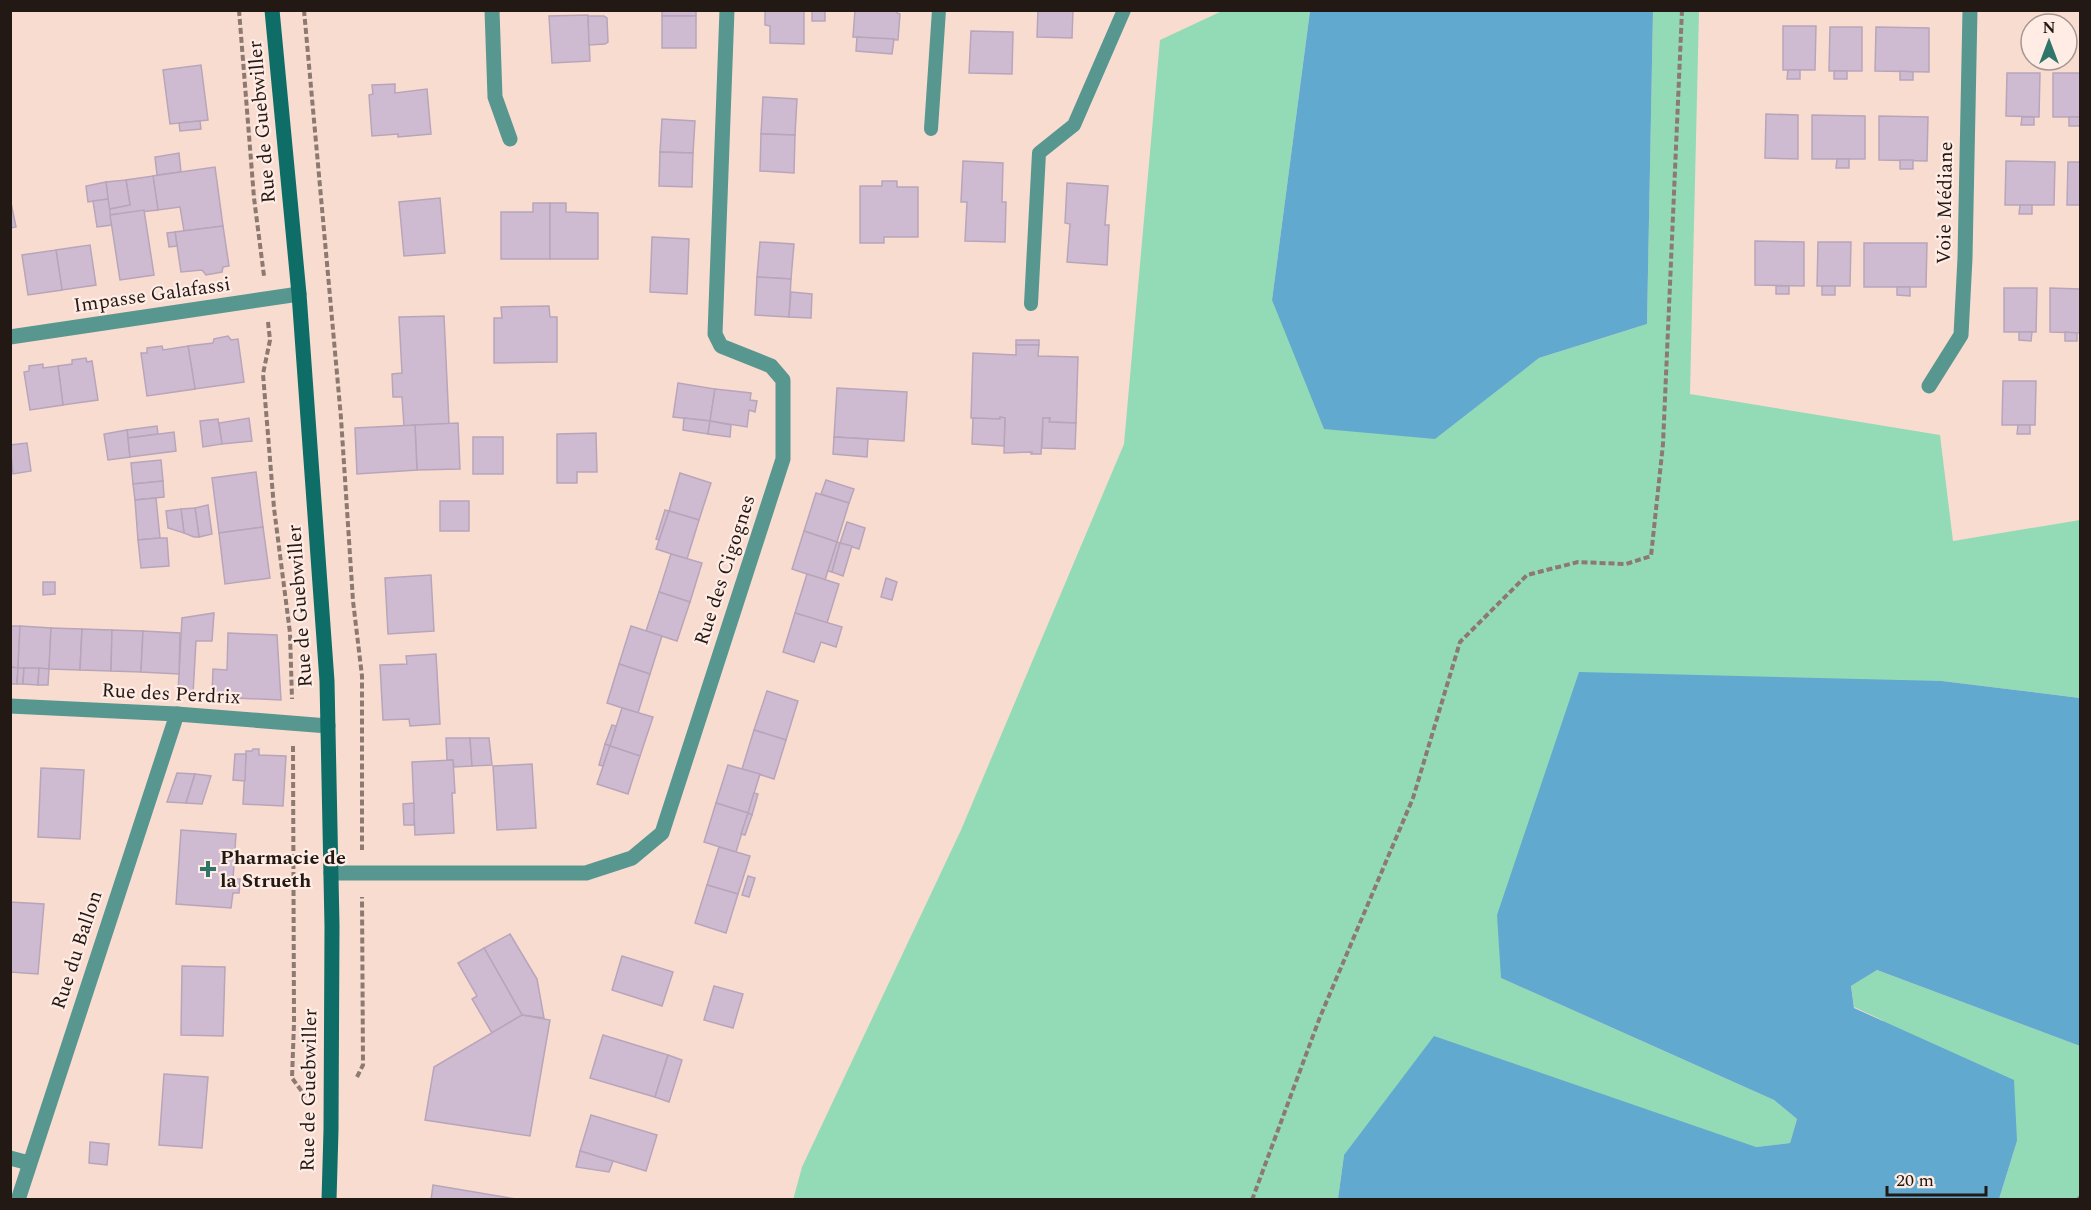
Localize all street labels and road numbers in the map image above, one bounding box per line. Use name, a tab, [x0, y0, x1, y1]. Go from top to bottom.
street label: Rue de Guebwiller	[240, 39, 284, 205]
street label: Voie Médiane	[1929, 141, 1961, 265]
street label: Impasse Galafassi	[71, 269, 233, 321]
street label: Rue des Cigognes	[687, 491, 763, 649]
street label: Rue de Guebwiller	[279, 524, 321, 688]
street label: Rue des Perdrix	[101, 675, 241, 713]
street label: Rue du Ballon	[44, 887, 110, 1013]
street label: Rue de Guebwiller	[293, 1008, 325, 1172]

